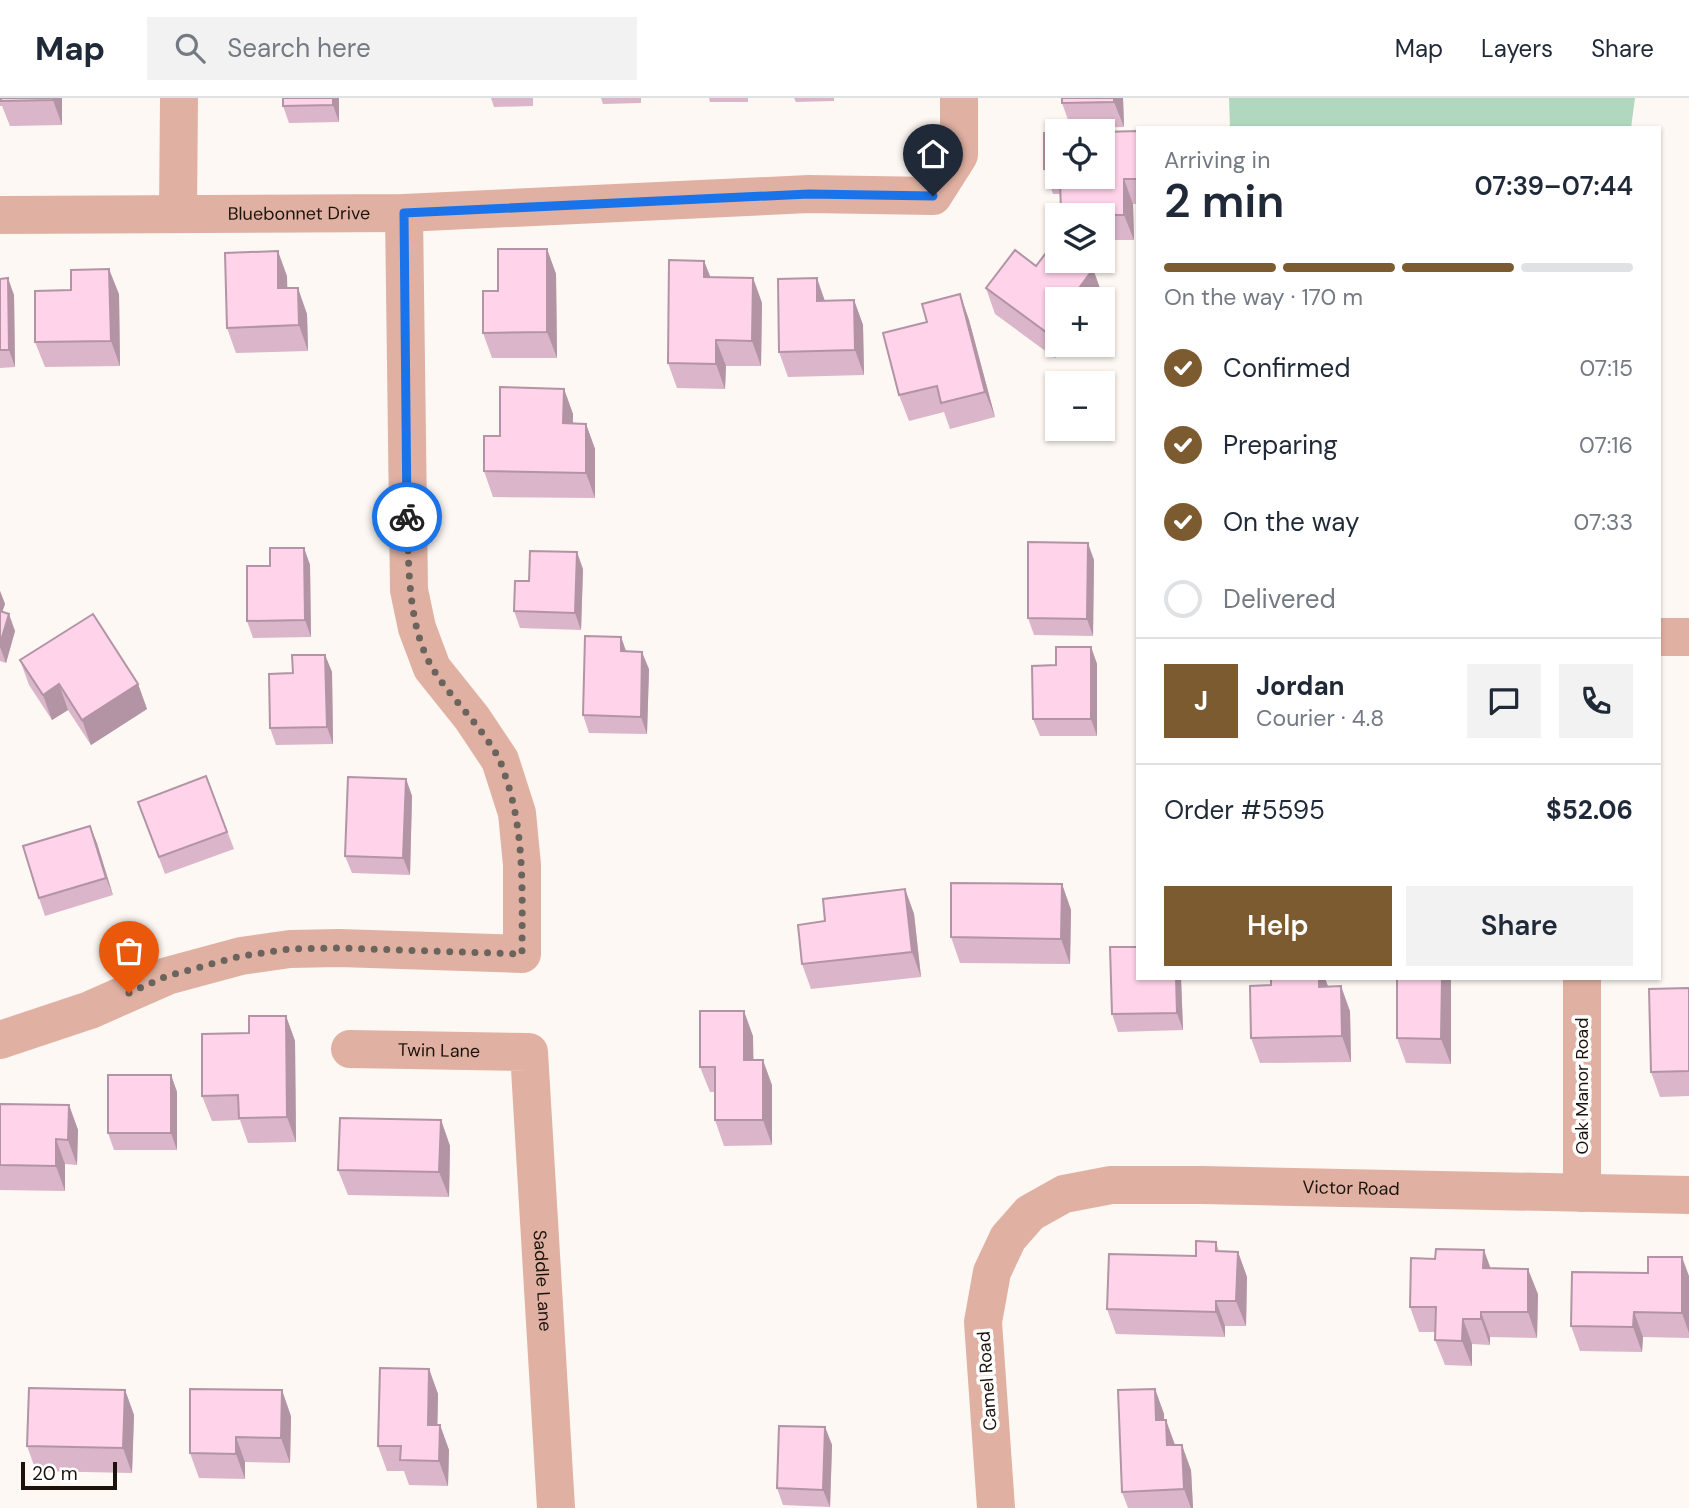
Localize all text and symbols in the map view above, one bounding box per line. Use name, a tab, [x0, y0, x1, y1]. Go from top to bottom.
search box	[147, 17, 637, 80]
text: Map	[35, 27, 105, 70]
icon: search	[171, 29, 209, 67]
text: Search here	[227, 31, 371, 65]
text: Map	[1395, 33, 1443, 64]
text: Layers	[1481, 33, 1553, 64]
text: Share	[1591, 33, 1654, 64]
map controls	[1045, 119, 1115, 441]
button: locate	[1045, 119, 1115, 189]
pin	[903, 124, 963, 196]
icon: home	[914, 135, 952, 173]
text: Arriving in	[1164, 145, 1270, 175]
text: 07:39–07:44	[1474, 169, 1633, 203]
text: 2 min	[1164, 171, 1284, 231]
street label: Bluebonnet Drive	[228, 201, 370, 226]
button: layers	[1045, 203, 1115, 273]
text: On the way · 170 m	[1164, 282, 1363, 312]
button: +	[1045, 287, 1115, 357]
icon: check	[1164, 349, 1202, 387]
text: Confirmed	[1223, 351, 1350, 385]
text: 07:15	[1579, 353, 1633, 383]
button: −	[1045, 371, 1115, 441]
icon: check	[1164, 426, 1202, 464]
text: Preparing	[1223, 428, 1338, 462]
text: 07:16	[1579, 430, 1633, 460]
courier	[372, 482, 442, 552]
icon: bike	[388, 498, 426, 536]
icon: check	[1164, 503, 1202, 541]
text: On the way	[1223, 505, 1359, 539]
text: 07:33	[1573, 507, 1633, 537]
text: Delivered	[1223, 582, 1336, 616]
button: chat	[1467, 664, 1541, 738]
button: phone	[1559, 664, 1633, 738]
text: Jordan	[1256, 669, 1345, 703]
text: J	[1194, 684, 1208, 718]
text: Courier · 4.8	[1256, 703, 1384, 733]
text: Order #5595	[1164, 793, 1325, 827]
text: $52.06	[1546, 793, 1633, 827]
button: Help	[1164, 886, 1392, 966]
button: Share	[1406, 886, 1633, 966]
pin	[99, 921, 159, 993]
icon: bag	[110, 932, 148, 970]
street label: Oak Manor Road	[1570, 1018, 1594, 1154]
street label: Twin Lane	[398, 1038, 480, 1063]
street label: Victor Road	[1302, 1175, 1400, 1201]
street label: Saddle Lane	[528, 1229, 558, 1332]
street label: Camel Road	[972, 1330, 1002, 1432]
scale bar	[21, 1459, 117, 1491]
text: 20 m	[32, 1461, 78, 1486]

